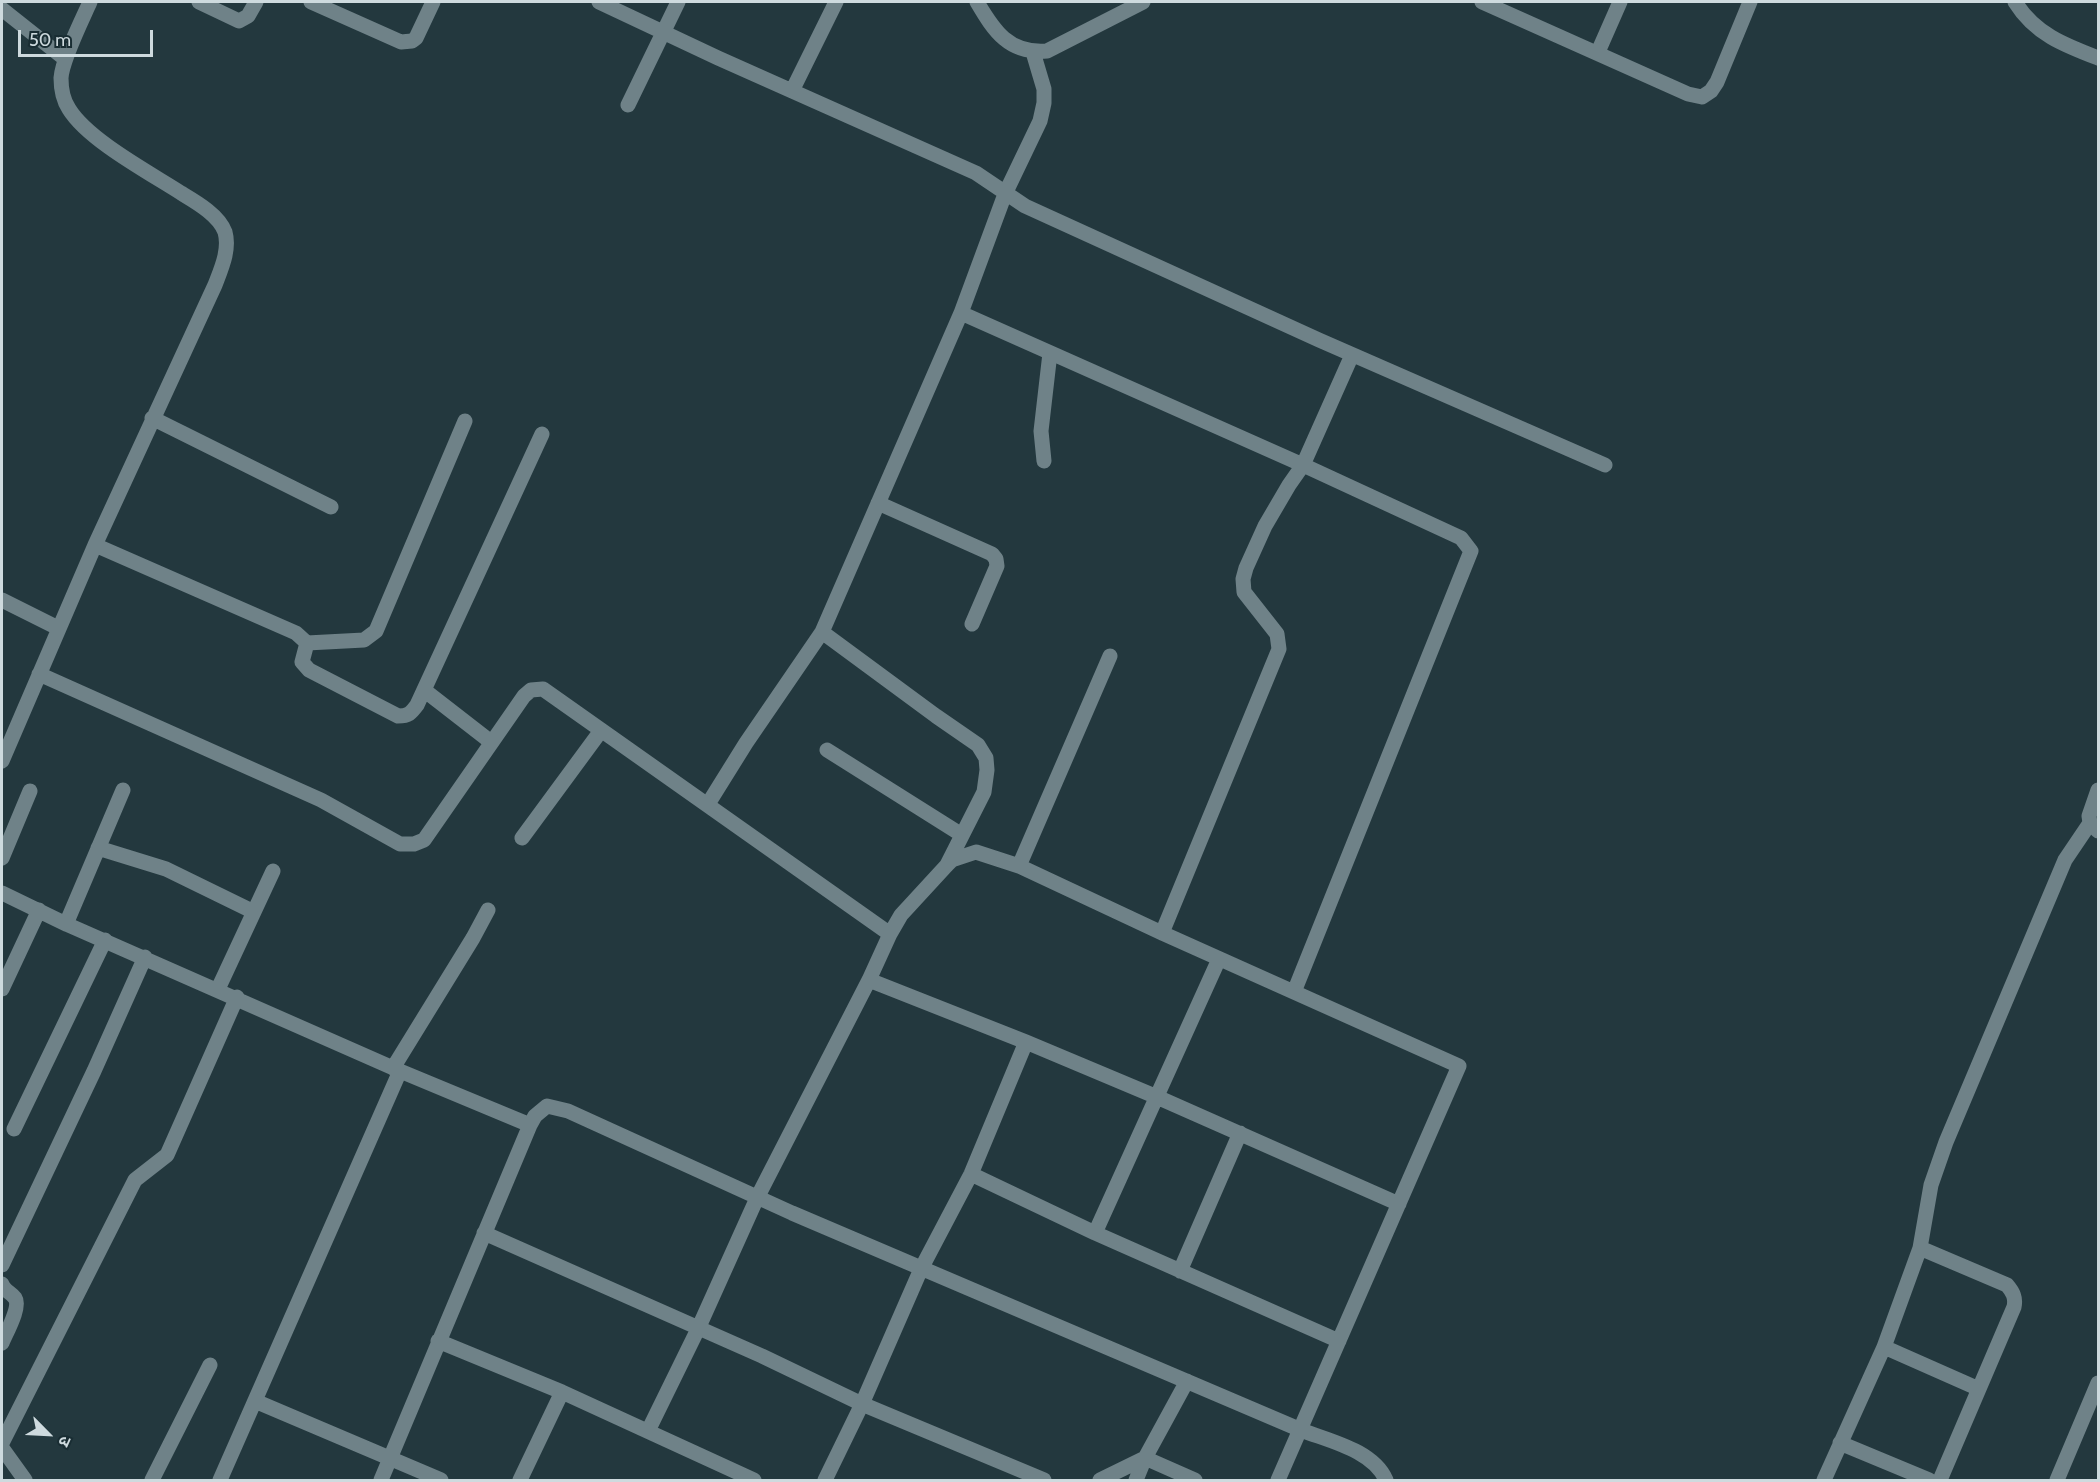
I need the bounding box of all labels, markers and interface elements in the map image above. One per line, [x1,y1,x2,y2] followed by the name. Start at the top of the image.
[21,18,156,56] scale bar
[29,29,71,51] text: 50 m
[18,1404,78,1464] north arrow
[54,1433,75,1450] text: उ

